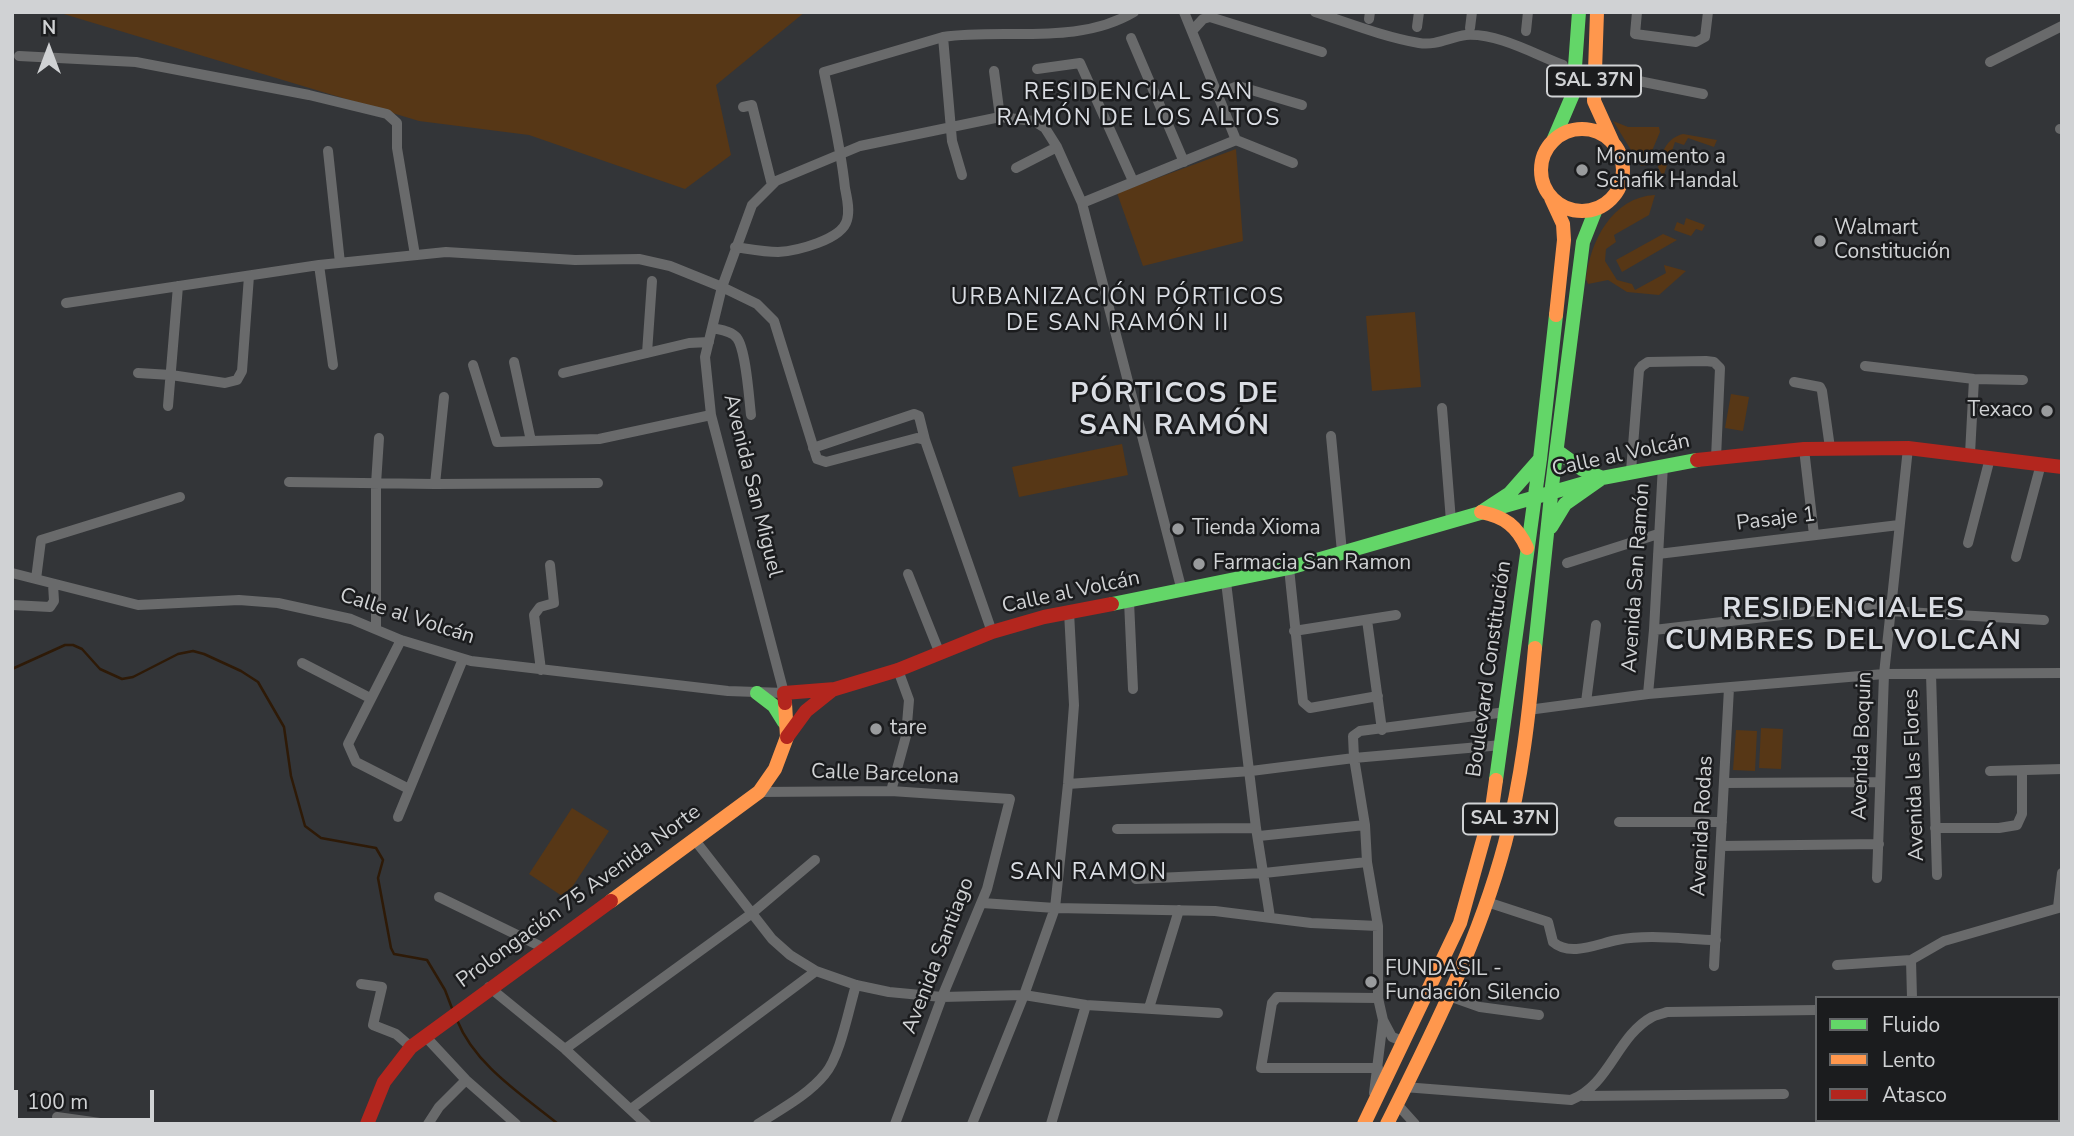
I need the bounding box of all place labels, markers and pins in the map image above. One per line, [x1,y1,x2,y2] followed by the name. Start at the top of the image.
[1596,145,1738,195] place label: Monumento a Schafik Handal
[1574,162,1590,178] marker: Monumento a Schafik Handal
[1834,216,1951,266] place label: Walmart Constitución
[1812,233,1828,249] marker: Walmart Constitución
[1968,398,2033,424] place label: Texaco
[2039,403,2055,419] marker: Texaco
[1192,516,1321,542] place label: Tienda Xioma
[1170,521,1186,537] marker: Tienda Xioma
[1213,551,1411,577] place label: Farmacia San Ramon
[1191,556,1207,572] marker: Farmacia San Ramon
[890,716,927,742] place label: tare
[868,721,884,737] marker: tare
[1385,957,1560,1007] place label: FUNDASIL - Fundación Silencio
[1363,974,1379,990] marker: FUNDASIL - Fundación Silencio

